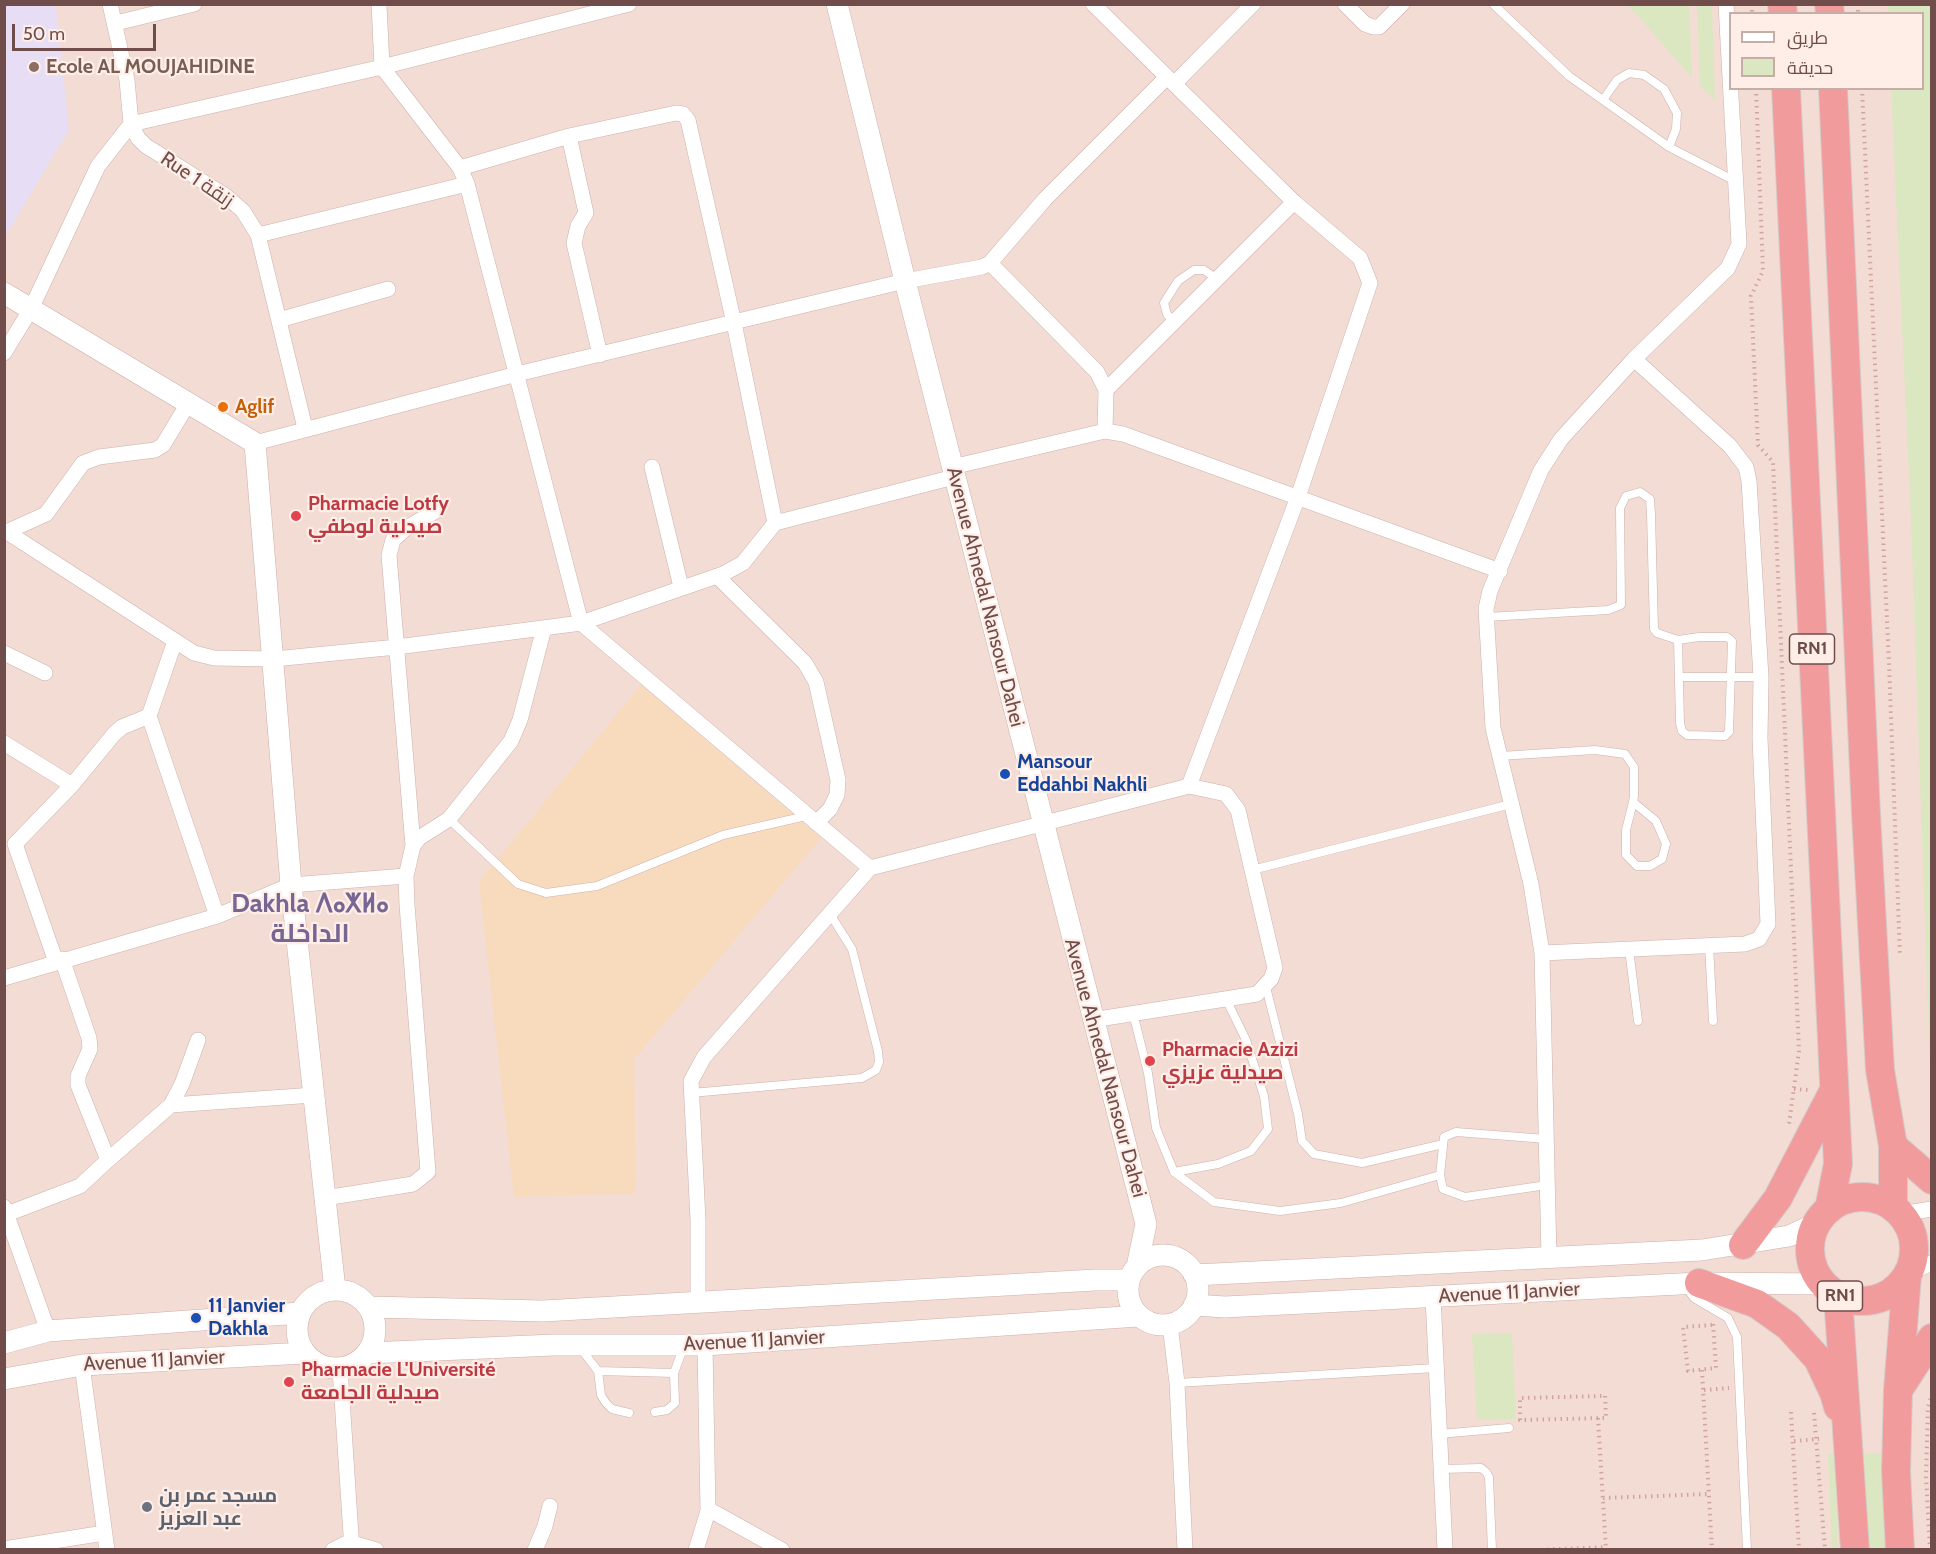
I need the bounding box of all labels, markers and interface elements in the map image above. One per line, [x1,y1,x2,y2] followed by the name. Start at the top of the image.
[15,12,159,50] scale bar
[1729,12,1924,90] legend
[23,23,65,45] text: 50 m
[1787,27,1828,49] text: طريق
[46,55,255,79] place label: Ecole AL MOUJAHIDINE
[1787,57,1833,79] text: حديقة
[27,60,41,74] marker: Ecole AL MOUJAHIDINE
[156,147,238,213] street label: Rue 1 زنقة
[235,395,274,419] place label: Aglif
[216,400,230,414] marker: Aglif
[941,465,1029,729] street label: Avenue Ahnedal Nansour Dahei
[308,492,449,539] place label: Pharmacie Lotfy صيدلية لوطفي
[289,509,303,523] marker: Pharmacie Lotfy صيدلية لوطفي
[1790,634,1834,664] road number: RN1
[1017,750,1147,797] place label: Mansour Eddahbi Nakhli
[998,767,1012,781] marker: Mansour Eddahbi Nakhli
[231,888,389,950] district label: Dakhla ⴷⴰⵅⵍⴰ الداخلة
[1059,936,1151,1200] street label: Avenue Ahnedal Nansour Dahei
[1162,1038,1298,1085] place label: Pharmacie Azizi صيدلية عزيزي
[1143,1054,1157,1068] marker: Pharmacie Azizi صيدلية عزيزي
[1438,1277,1580,1309] street label: Avenue 11 Janvier
[1818,1281,1862,1311] road number: RN1
[208,1294,285,1341] place label: 11 Janvier Dakhla
[189,1311,203,1325] marker: 11 Janvier Dakhla
[683,1325,825,1357] street label: Avenue 11 Janvier
[83,1345,225,1377] street label: Avenue 11 Janvier
[301,1358,495,1405] place label: Pharmacie L'Université صيدلية الجامعة
[282,1375,296,1389] marker: Pharmacie L'Université صيدلية الجامعة
[159,1484,277,1531] place label: مسجد عمر بن عبد العزيز
[140,1500,154,1514] marker: مسجد عمر بن عبد العزيز

